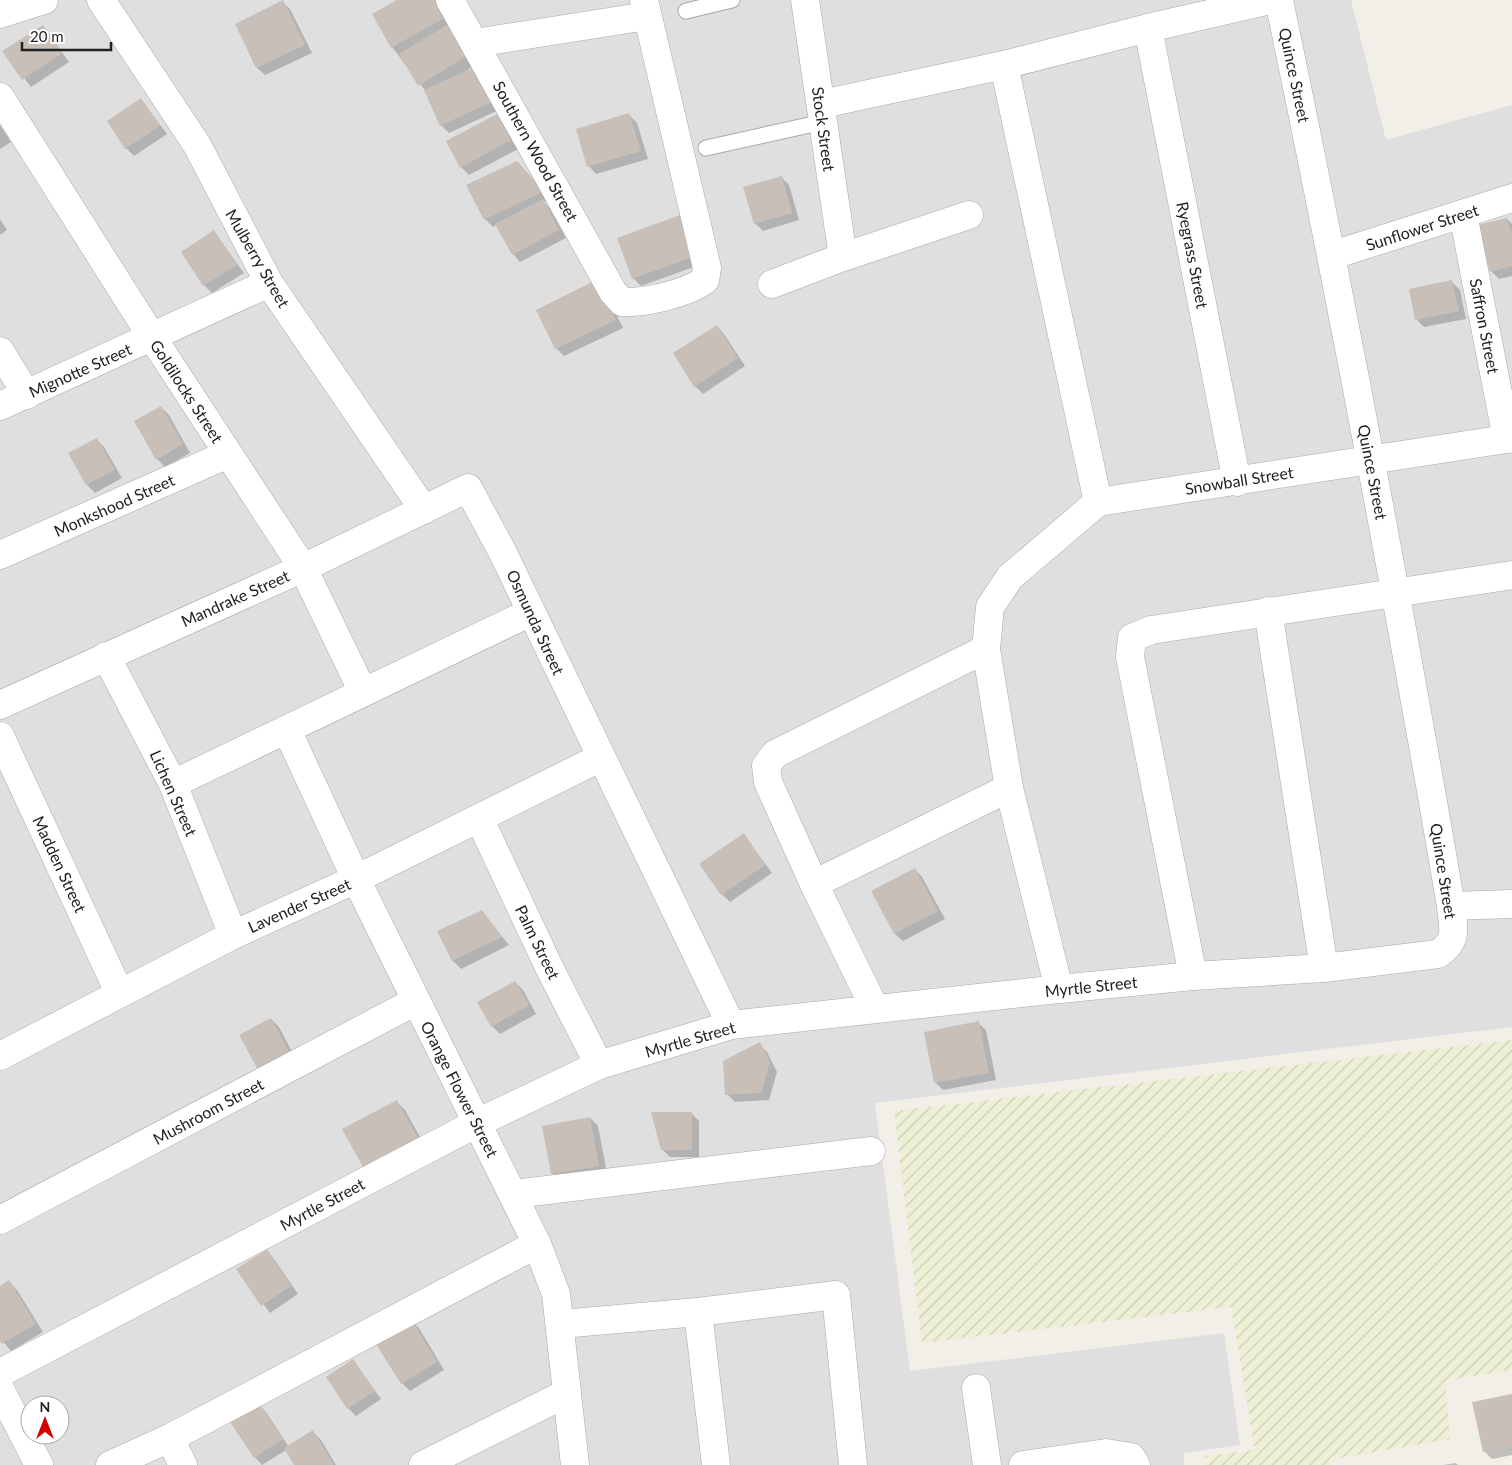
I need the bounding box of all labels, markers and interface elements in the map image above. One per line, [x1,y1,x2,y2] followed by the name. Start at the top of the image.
[22,20,111,52] scale bar
[1276,26,1314,124] street label: Quince Street
[30,27,64,45] text: 20 m
[490,78,583,225] street label: Southern Wood Street
[809,86,839,173] street label: Stock Street
[1173,200,1213,310] street label: Ryegrass Street
[1363,200,1481,254] street label: Sunflower Street
[222,205,294,311] street label: Mulberry Street
[1466,277,1504,376] street label: Saffron Street
[147,336,228,446] street label: Goldilocks Street
[26,339,134,401] street label: Mignotte Street
[1354,423,1392,521] street label: Quince Street
[1183,462,1295,498] street label: Snowball Street
[51,470,177,540] street label: Monkshood Street
[178,566,292,630] street label: Mandrake Street
[503,566,569,678] street label: Osmunda Street
[147,747,202,839] street label: Lichen Street
[29,813,91,915] street label: Madden Street
[1427,822,1461,920] street label: Quince Street
[245,874,354,936] street label: Lavender Street
[512,902,564,983] street label: Palm Street
[1044,972,1138,1000] street label: Myrtle Street
[643,1017,738,1061] street label: Myrtle Street
[417,1018,503,1160] street label: Orange Flower Street
[149,1074,267,1148] street label: Mushroom Street
[277,1174,368,1234] street label: Myrtle Street
[20,1395,70,1445] north arrow
[40,1398,50,1415] text: N

